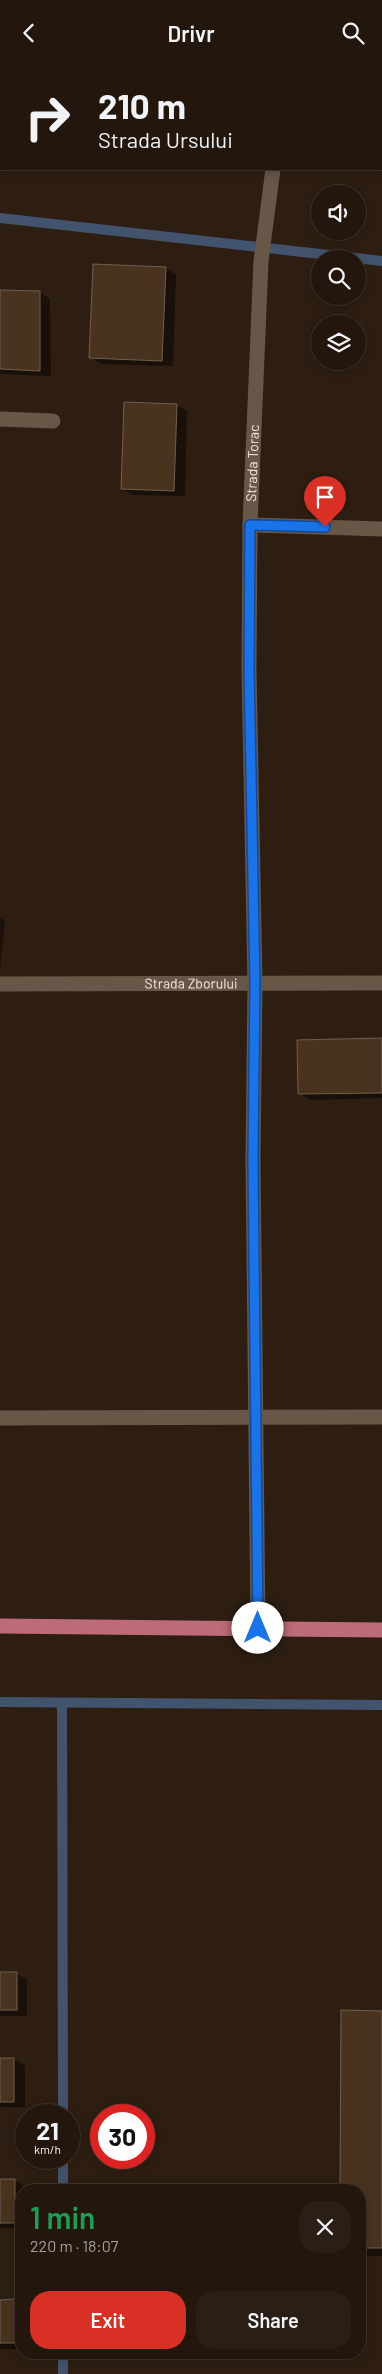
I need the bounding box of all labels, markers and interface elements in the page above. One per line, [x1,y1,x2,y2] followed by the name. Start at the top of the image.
[15,19,43,47] icon: back
[339,19,367,47] icon: search
[168,20,214,46] text: Drivr
[98,84,186,126] text: 210 m
[15,85,80,150] icon: right
[98,126,233,152] text: Strada Ursului
[311,185,366,370] map controls
[311,185,366,240] button: sound
[311,250,366,305] button: search
[311,315,366,370] button: layers
[242,424,262,502] street label: Strada Torac
[304,476,346,527] pin
[311,483,339,511] icon: arrive
[144,974,238,992] street label: Strada Zborului
[231,1601,283,1653] position arrow
[90,2104,155,2169] speed limit sign: 30
[36,2115,59,2145] text: 21
[34,2142,61,2156] text: km/h
[30,2199,95,2235] text: 1 min
[299,2201,351,2253] button: close
[30,2236,118,2255] text: 220 m · 18:07
[30,2291,186,2349] button: Exit
[196,2291,351,2349] button: Share

